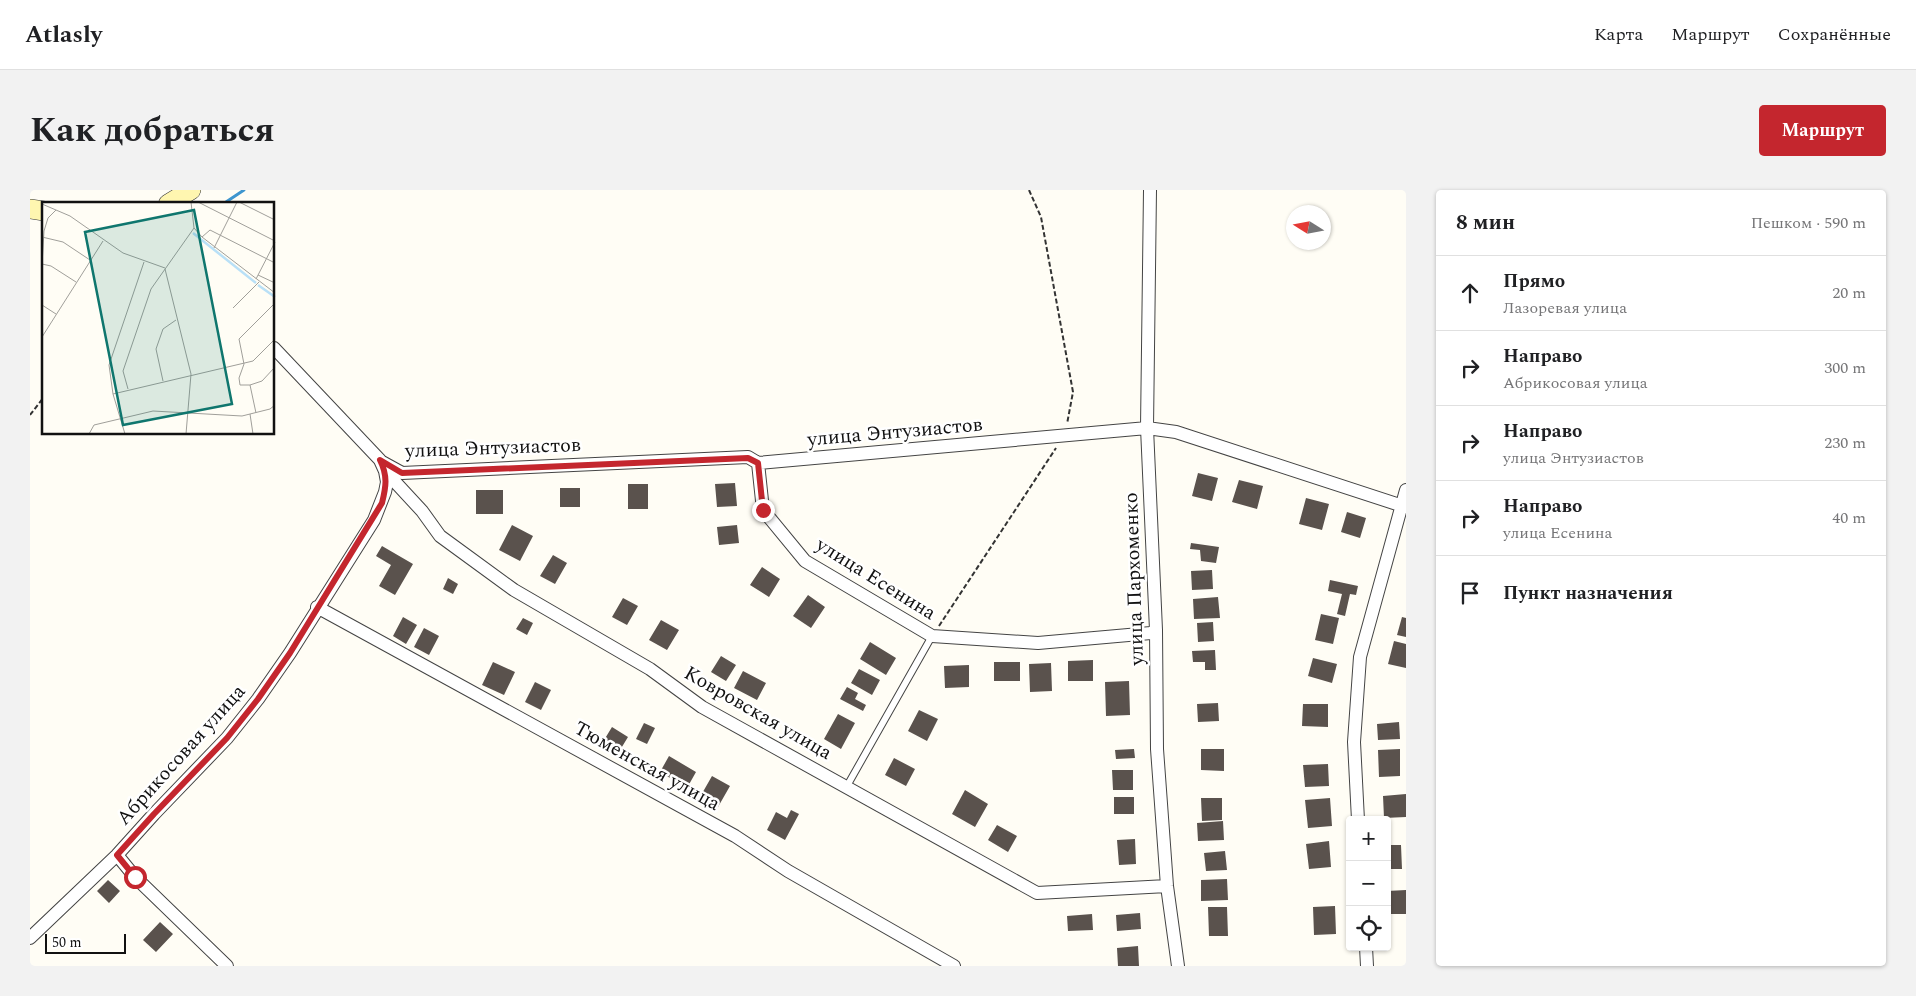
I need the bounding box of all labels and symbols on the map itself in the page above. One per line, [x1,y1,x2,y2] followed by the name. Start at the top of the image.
[42,202,275,435] inset map
[1286,205,1331,250] north arrow
[805,409,984,455] street label: улица Энтузиастов
[404,430,581,466] street label: улица Энтузиастов
[1116,492,1152,667] street label: улица Пархоменко
[752,499,775,522] route end
[809,530,942,628] street label: улица Есенина
[678,658,838,768] street label: Ковровская улица
[109,678,253,832] street label: Абрикосовая улица
[568,713,726,819] street label: Тюменская улица
[124,866,147,889] route start
[45,931,126,954] scale bar

